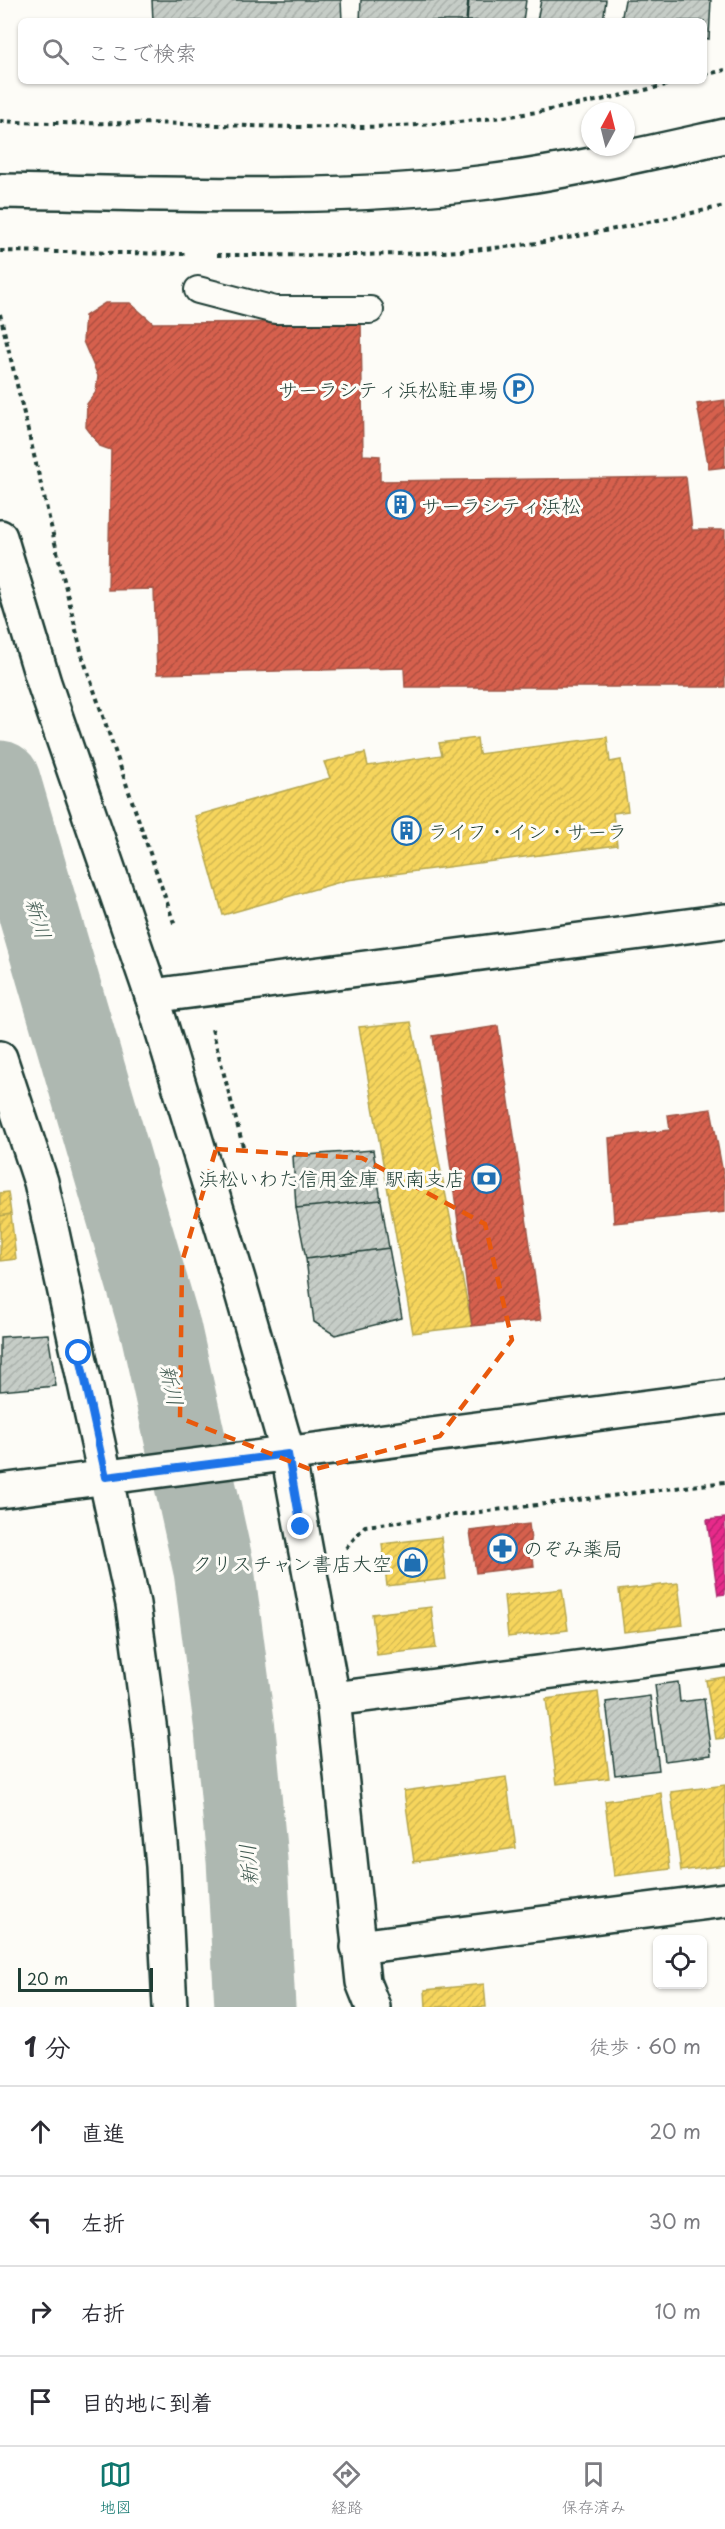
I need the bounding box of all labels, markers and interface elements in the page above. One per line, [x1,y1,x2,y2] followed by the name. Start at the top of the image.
[18,18,707,84] search box
[39,35,72,68] icon: search
[87,35,197,68] text: ここで検索
[581,102,635,156] north arrow
[503,373,535,405] parking icon: サーラシティ浜松駐車場
[278,374,498,404] place label: サーラシティ浜松駐車場
[384,489,416,521] building icon: サーラシティ浜松
[421,490,581,520] place label: サーラシティ浜松
[391,815,423,847] building icon: ライフ・イン・サーラ
[428,816,627,846] place label: ライフ・イン・サーラ
[19,893,61,943] water label: 新川
[470,1162,502,1194] bank icon: 浜松いわた信用金庫 駅南支店
[199,1163,465,1193] place label: 浜松いわた信用金庫 駅南支店
[65,1339,91,1365] route start
[153,1361,193,1409] water label: 新川
[287,1513,313,1539] route end
[486,1532,518,1564] pharmacy icon: のぞみ薬局
[523,1533,623,1563] place label: のぞみ薬局
[397,1547,429,1579] shop icon: クリスチャン書店大空
[192,1548,392,1578] place label: クリスチャン書店大空
[230,1843,264,1887] water label: 新川
[653,1935,707,1989] map controls
[653,1935,707,1989] button: locate
[18,1965,153,1992] scale bar
[27,1966,68,1990] text: 20 m
[24,2027,71,2066] text: 1 分
[590,2031,701,2061] text: 徒歩 · 60 m
[24,2115,57,2148] icon: ahead
[81,2115,125,2148] text: 直進
[649,2116,701,2146] text: 20 m
[24,2205,57,2238] icon: left
[81,2205,125,2238] text: 左折
[648,2206,701,2236] text: 30 m
[24,2295,57,2328] icon: right
[81,2295,125,2328] text: 右折
[654,2296,701,2326] text: 10 m
[24,2385,57,2418] icon: arrive
[81,2385,213,2418] text: 目的地に到着
[99,2458,132,2518] tab: 地図
[330,2458,363,2518] tab: 経路
[562,2458,626,2518] tab: 保存済み

